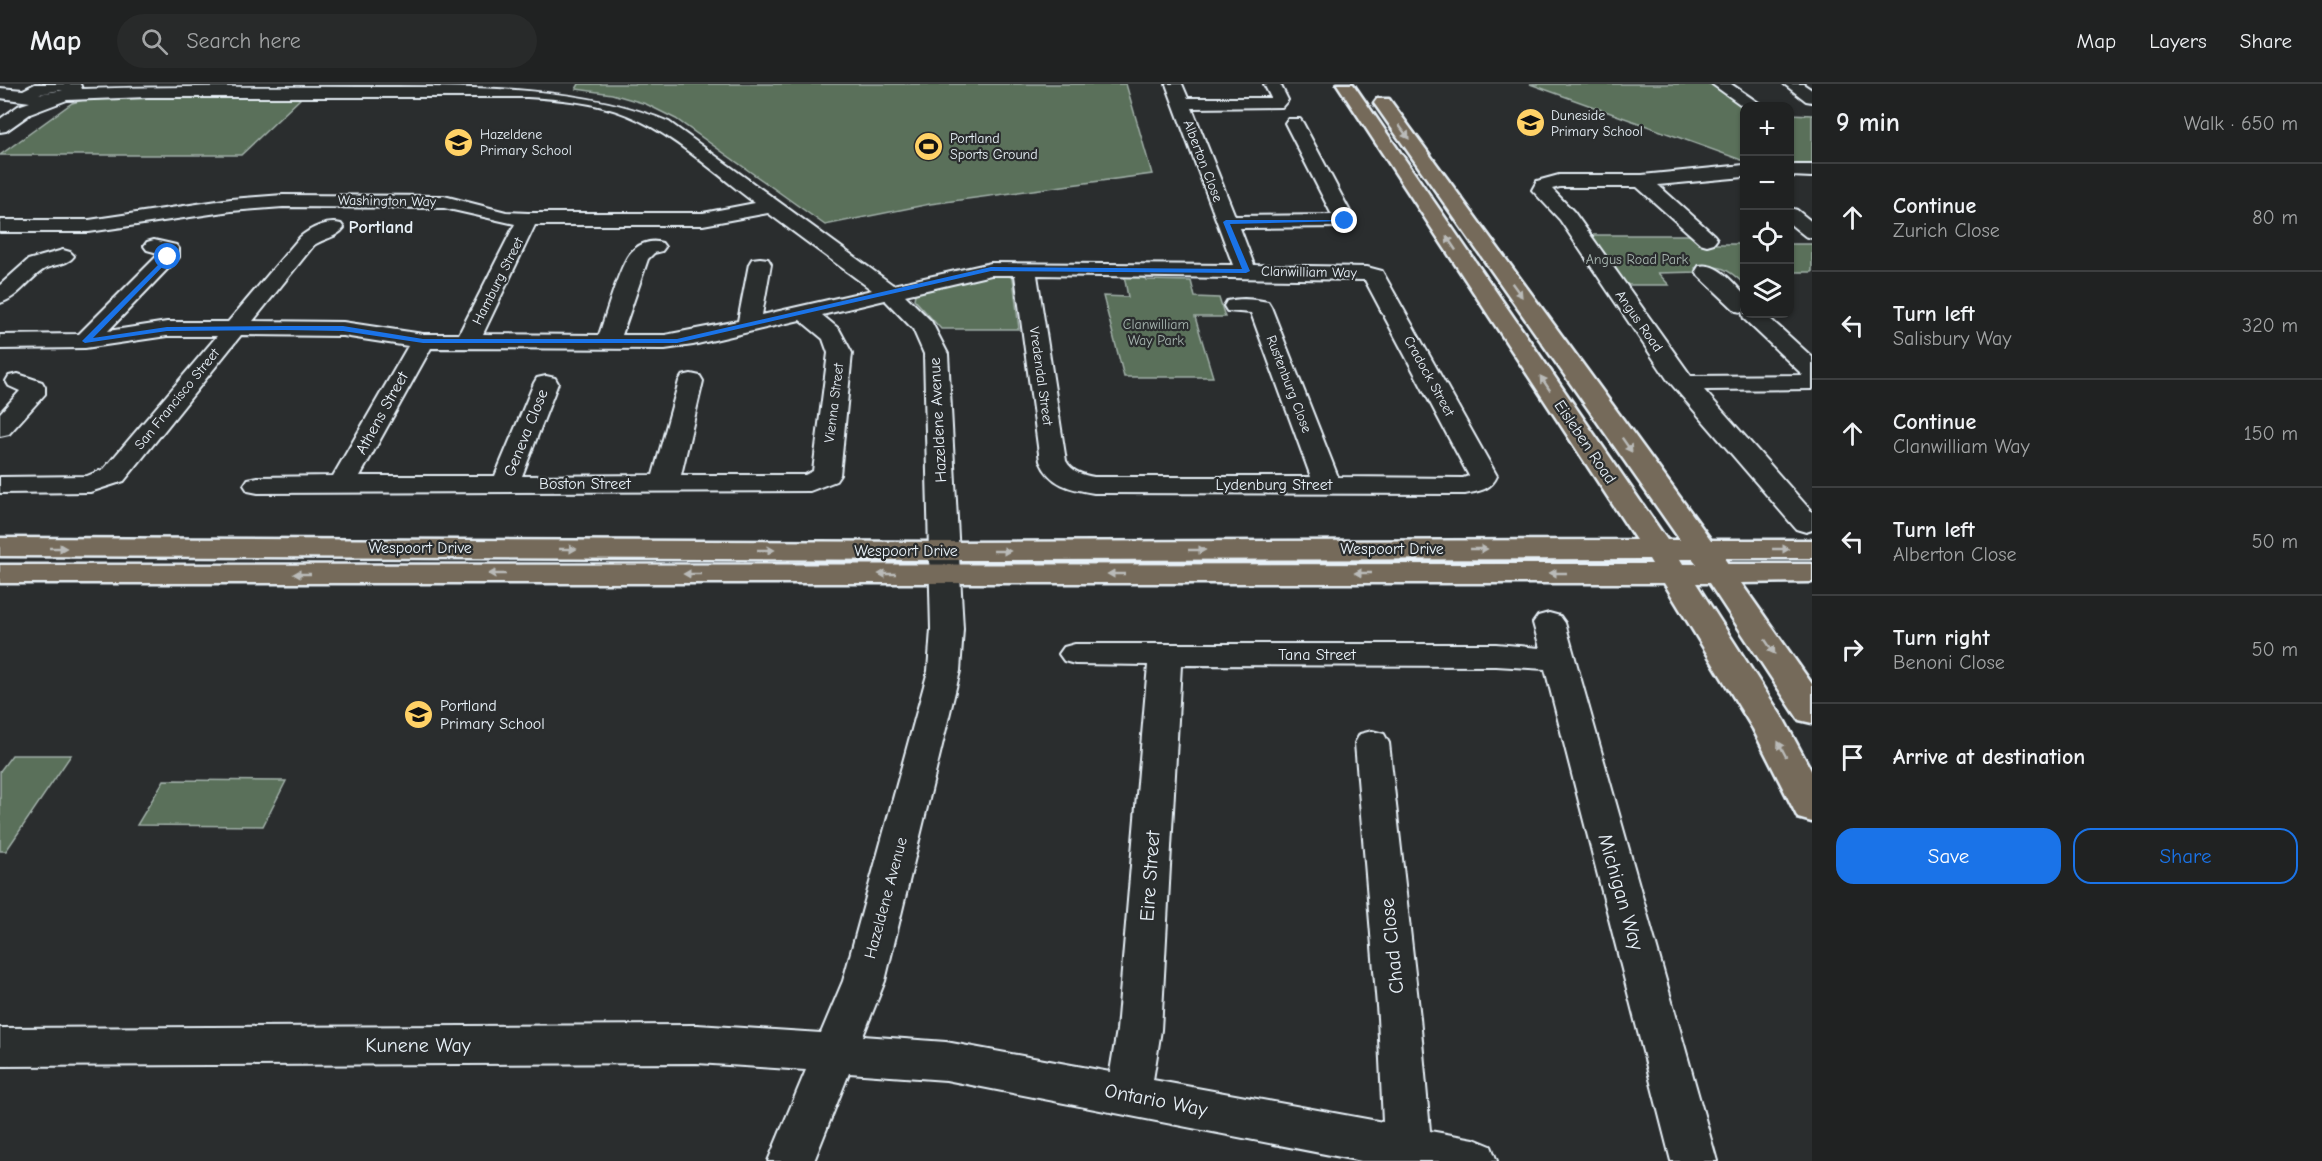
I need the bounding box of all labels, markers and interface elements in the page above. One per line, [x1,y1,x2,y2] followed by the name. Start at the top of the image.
[117,14,537,68] search box
[30,25,81,57] text: Map
[138,25,171,58] icon: search
[186,28,301,54] text: Search here
[2077,29,2116,53] text: Map
[2149,29,2207,53] text: Layers
[2240,29,2292,53] text: Share
[1740,102,1794,318] map controls
[1740,102,1794,156] button: +
[1514,107,1546,139] school or university icon: Duneside Primary School
[1551,107,1643,140] place label: Duneside Primary School
[1836,108,1900,138] text: 9 min
[2184,112,2298,135] text: Walk · 650 m
[1180,118,1226,204] street label: Alberton Close
[1398,123,1410,139] one-way arrow
[443,126,475,158] school or university icon: Hazeldene Primary School
[480,126,572,159] place label: Hazeldene Primary School
[913,130,945,162] sports icon: Portland Sports Ground
[950,130,1038,163] place label: Portland Sports Ground
[1740,156,1794,210] button: −
[338,192,437,210] street label: Washington Way
[1893,193,1976,219] text: Continue
[1836,201,1869,234] icon: ahead
[2252,206,2298,229] text: 80 m
[1331,207,1357,233] route end
[1740,210,1794,264] button: locate
[349,217,413,238] district label: Portland
[1893,219,2000,242] text: Zurich Close
[469,234,528,328] street label: Hamburg Street
[1445,236,1457,252] one-way arrow
[154,243,180,269] route start
[1586,251,1689,268] park label: Angus Road Park
[1261,263,1358,281] street label: Clanwilliam Way
[1740,264,1794,318] button: layers
[1511,282,1523,298] one-way arrow
[1612,287,1666,355] street label: Angus Road
[1893,301,1975,327] text: Turn left
[1836,309,1869,342] icon: left
[2242,314,2298,337] text: 320 m
[1123,316,1189,349] park label: Clanwilliam Way Park
[1026,326,1056,427] street label: Vredendal Street
[1893,327,2011,350] text: Salisbury Way
[1263,333,1315,435] street label: Rustenburg Close
[1400,333,1459,420] street label: Cradock Street
[131,344,224,453] street label: San Francisco Street
[926,357,950,483] street label: Hazeldene Avenue
[821,361,847,444] street label: Vienna Street
[352,368,412,457] street label: Athens Street
[1539,376,1551,392] one-way arrow
[500,387,552,479] street label: Geneva Close
[1550,397,1620,487] street label: Eisleben Road
[1893,409,1976,435] text: Continue
[1836,417,1869,450] icon: ahead
[2244,422,2298,445] text: 150 m
[1893,435,2030,458] text: Clanwilliam Way
[1621,437,1633,453] one-way arrow
[539,475,631,493] street label: Boston Street
[1216,476,1333,494] street label: Lydenburg Street
[1893,517,1975,543] text: Turn left
[1836,525,1869,558] icon: left
[2252,530,2298,553] text: 50 m
[368,539,472,557] street label: Wespoort Drive
[1340,540,1444,558] street label: Wespoort Drive
[854,542,958,560] street label: Wespoort Drive
[49,543,68,552] one-way arrow
[1893,543,2017,566] text: Alberton Close
[559,544,578,553] one-way arrow
[1469,544,1488,554] one-way arrow
[1771,544,1790,554] one-way arrow
[757,545,776,555] one-way arrow
[1187,545,1206,555] one-way arrow
[992,546,1011,556] one-way arrow
[1353,568,1372,578] one-way arrow
[1548,568,1567,578] one-way arrow
[292,569,311,579] one-way arrow
[487,569,506,579] one-way arrow
[682,569,701,579] one-way arrow
[877,569,896,579] one-way arrow
[1107,569,1126,579] one-way arrow
[1893,625,1990,651] text: Turn right
[1836,633,1869,666] icon: right
[2252,638,2298,661] text: 50 m
[1764,639,1775,655] one-way arrow
[1278,646,1356,664] street label: Tana Street
[1893,651,2005,674] text: Benoni Close
[440,697,545,733] place label: Portland Primary School
[403,699,435,731] school or university icon: Portland Primary School
[1777,741,1787,758] one-way arrow
[1836,741,1869,774] icon: arrive
[1893,744,2085,770] text: Arrive at destination
[1836,828,2061,884] button: Save
[2073,828,2298,884] button: Share
[1135,829,1165,922] street label: Eire Street
[1593,831,1649,953] street label: Michigan Way
[861,835,911,961] street label: Hazeldene Avenue
[1376,897,1408,995] street label: Chad Close
[365,1034,471,1057] street label: Kunene Way
[1103,1079,1209,1121] street label: Ontario Way

